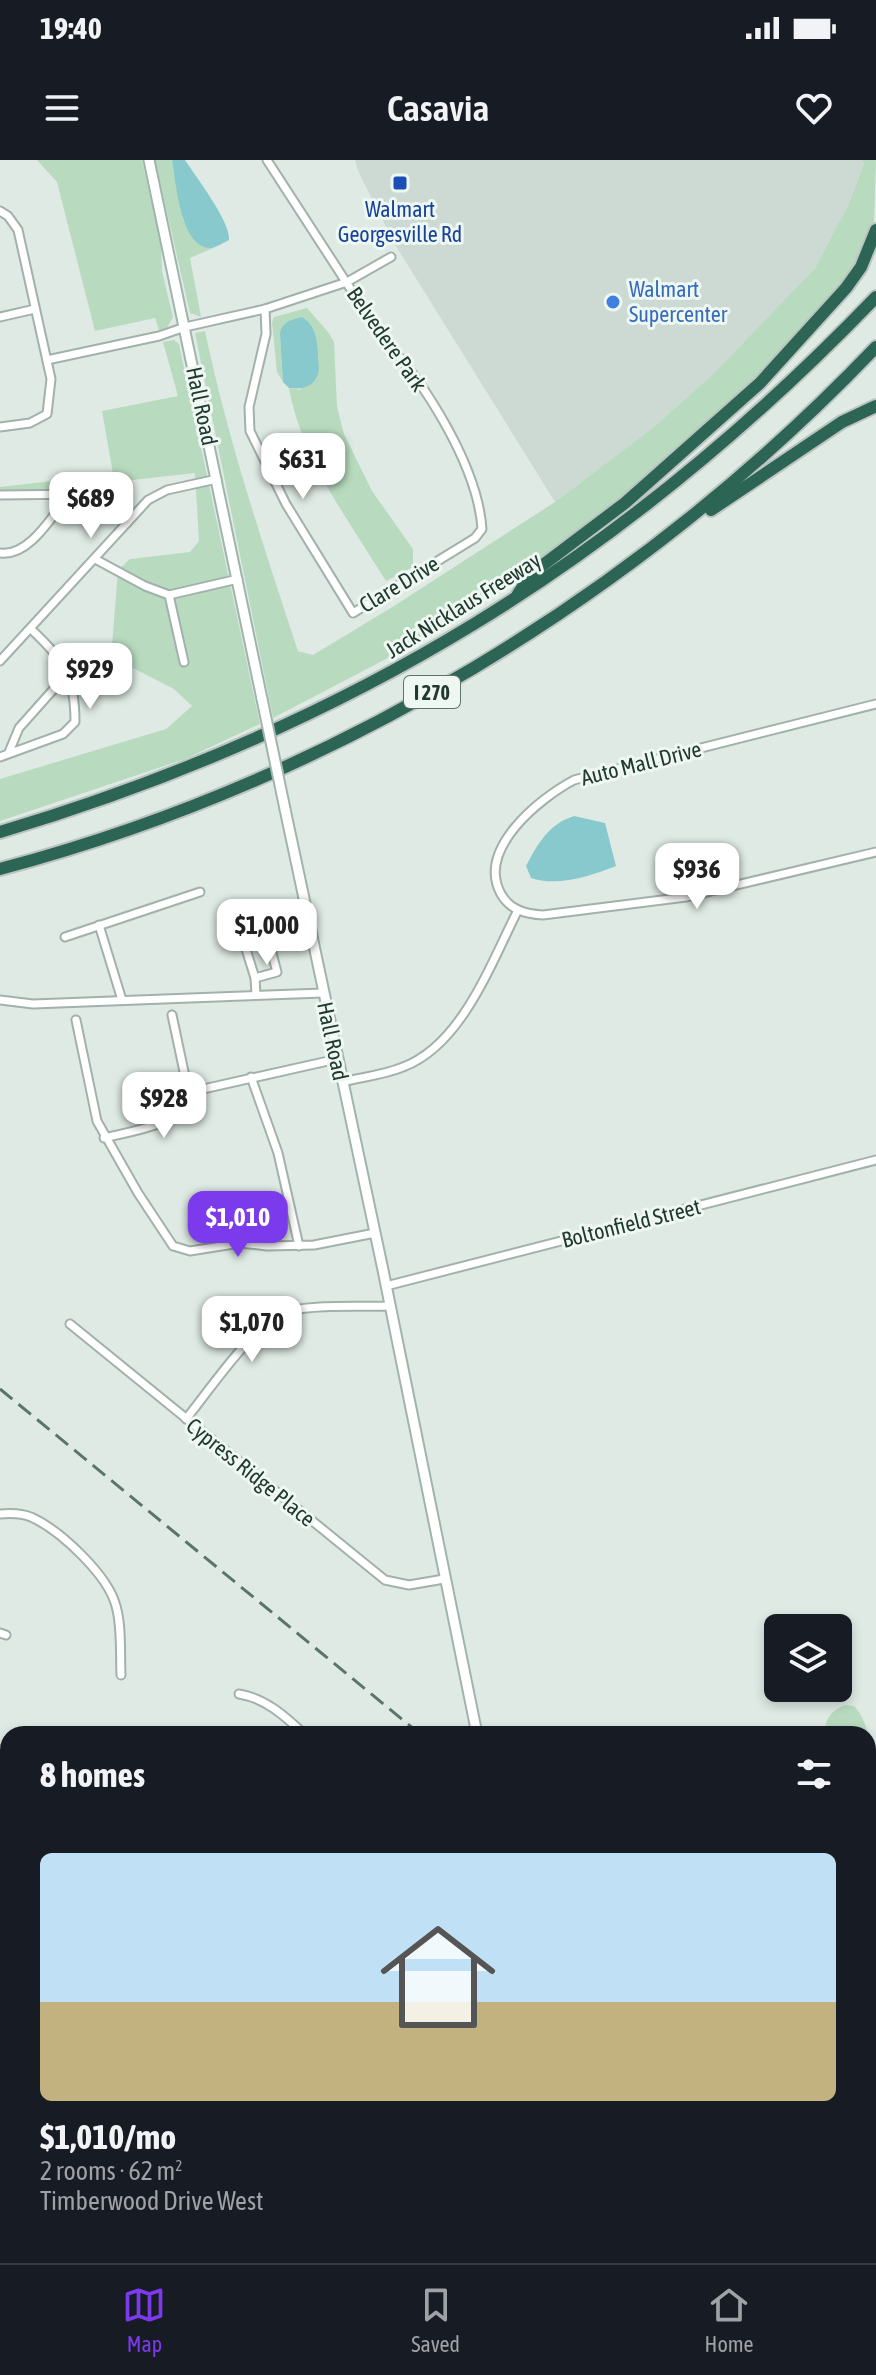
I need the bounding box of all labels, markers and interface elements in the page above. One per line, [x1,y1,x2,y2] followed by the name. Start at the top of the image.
[40,11,102,45] text: 19:40
[40,86,84,130] icon: menu
[792,86,836,130] icon: heart
[387,87,489,129] text: Casavia
[391,174,409,192] marker: Walmart Georgesville Rd
[338,196,462,247] place label: Walmart Georgesville Rd
[629,276,728,327] place label: Walmart Supercenter
[342,282,433,396] street label: Belvedere Park
[604,293,622,311] marker: Walmart Supercenter
[181,364,223,448] street label: Hall Road
[256,433,350,501] pin: $631
[279,444,327,474] text: $631
[44,472,138,540] pin: $689
[67,483,115,513] text: $689
[381,547,545,663] street label: Jack Nicklaus Freeway
[355,550,443,618] street label: Clare Drive
[43,643,137,711] pin: $929
[66,654,114,684] text: $929
[404,676,460,708] road number: I 270
[578,735,704,791] street label: Auto Mall Drive
[650,843,744,911] pin: $936
[673,854,721,884] text: $936
[202,899,332,967] pin: $1,000
[235,910,299,940] text: $1,000
[312,999,354,1083] street label: Hall Road
[117,1072,211,1140] pin: $928
[140,1083,188,1113] text: $928
[173,1191,303,1259] pin: $1,010
[559,1193,703,1253] street label: Boltonfield Street
[206,1202,270,1232] text: $1,010
[187,1296,317,1364] pin: $1,070
[220,1307,284,1337] text: $1,070
[181,1412,321,1532] street label: Cypress Ridge Place
[764,1614,852,1702] map controls
[764,1614,852,1702] button: layers
[792,1752,836,1796] icon: filters
[40,1755,145,1794] text: 8 homes
[366,1905,510,2049] icon: home
[40,2117,176,2156] text: $1,010/mo
[40,2156,182,2186] text: 2 rooms · 62 m²
[40,2186,264,2216] text: Timberwood Drive West
[122,2283,166,2357] tab: Map
[411,2283,460,2357] tab: Saved
[705,2283,754,2357] tab: Home

